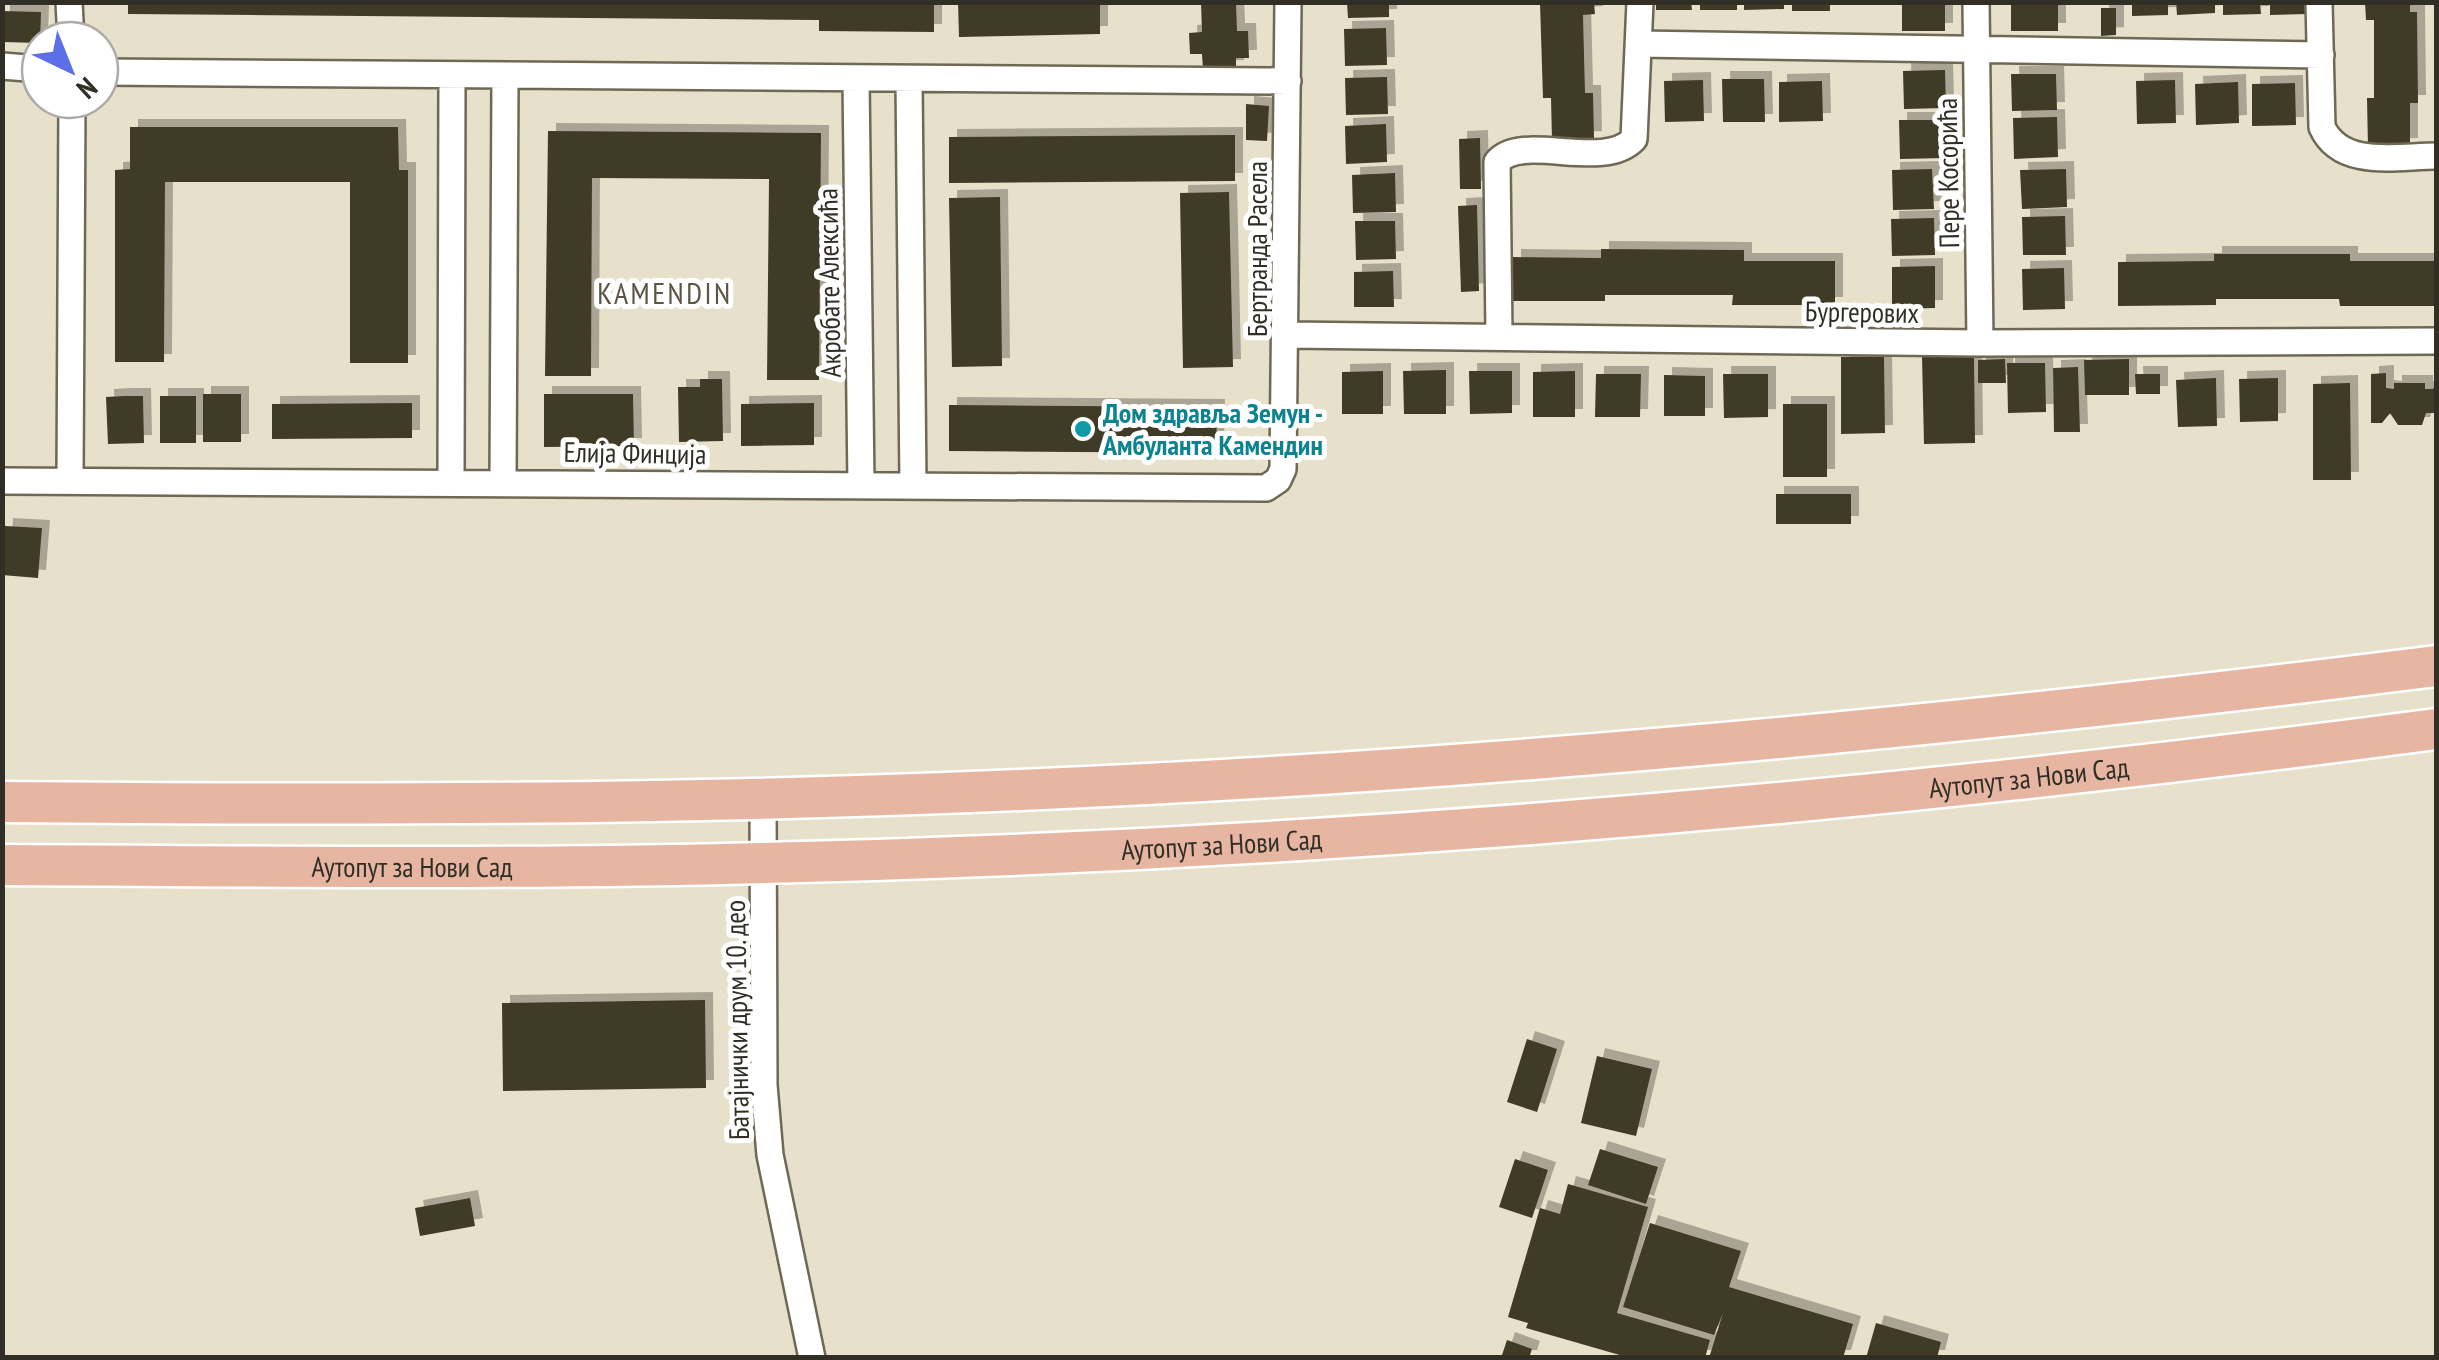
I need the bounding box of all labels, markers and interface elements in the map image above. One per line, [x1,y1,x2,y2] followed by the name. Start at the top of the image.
[20,20,120,120] north arrow
[69,70,106,107] text: N
[1928,98,1967,248] street label: Пере Косорића
[1238,161,1275,337] street label: Бертранда Расела
[808,188,849,378] street label: Акробате Алексића
[597,273,733,312] district label: KAMENDIN
[1805,292,1919,331] street label: Бургерових
[1102,394,1323,463] place label: Дом здравља Земун - Амбуланта Камендин
[1072,418,1094,440] marker: Дом здравља Земун - Амбуланта Камендин
[563,433,707,472] street label: Елија Финција
[1927,748,2131,806] street label: Аутопут за Нови Сад
[1120,820,1323,868] street label: Аутопут за Нови Сад
[312,848,512,885] street label: Аутопут за Нови Сад
[716,900,757,1140] street label: Батајнички друм 10. део

